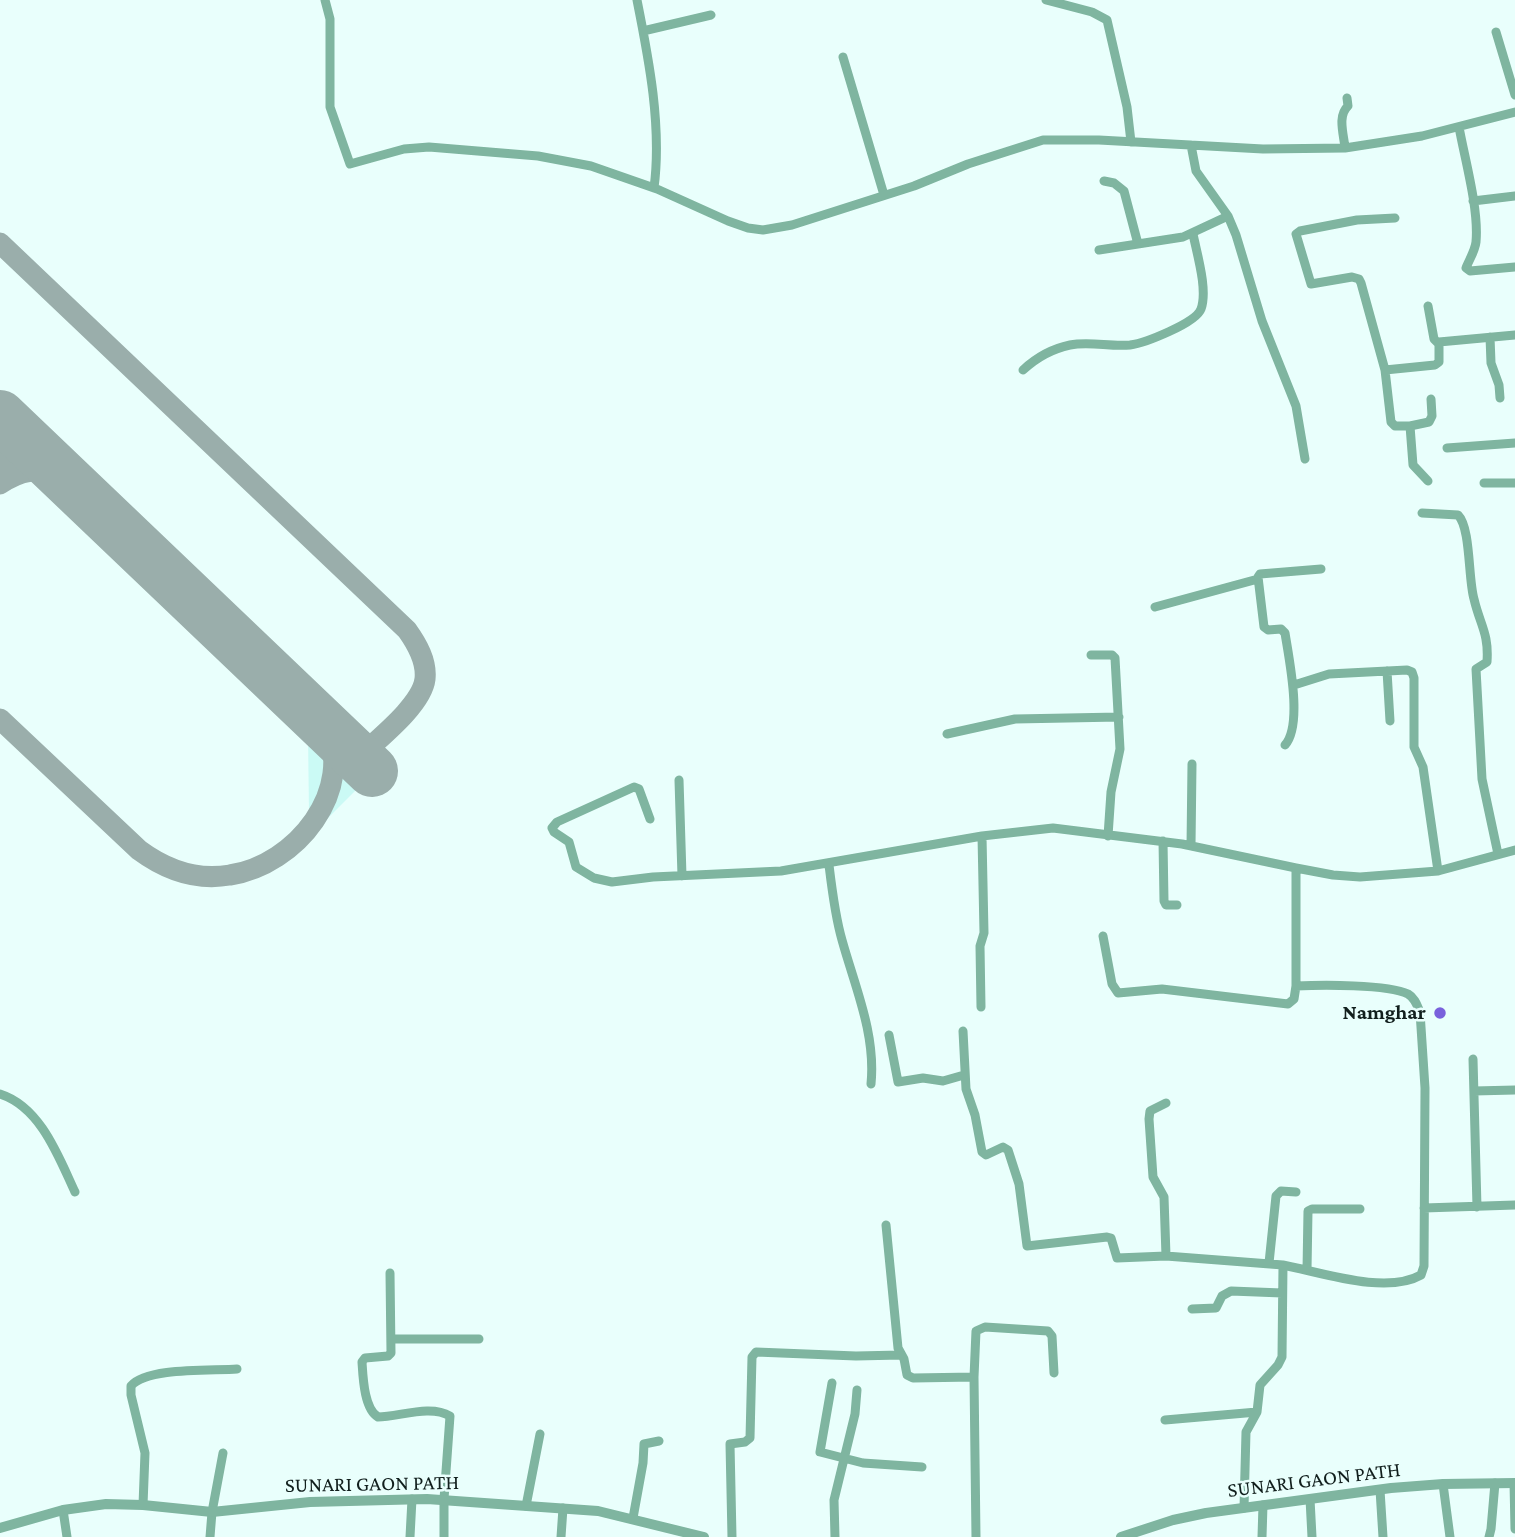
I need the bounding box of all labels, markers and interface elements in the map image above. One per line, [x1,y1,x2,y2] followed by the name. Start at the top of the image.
[1343,1000,1426,1026] place label: Namghar
[1432,1005,1448,1021] marker: Namghar
[1226,1457,1402,1503] street label: SUNARI GAON PATH
[285,1470,459,1498] street label: SUNARI GAON PATH

